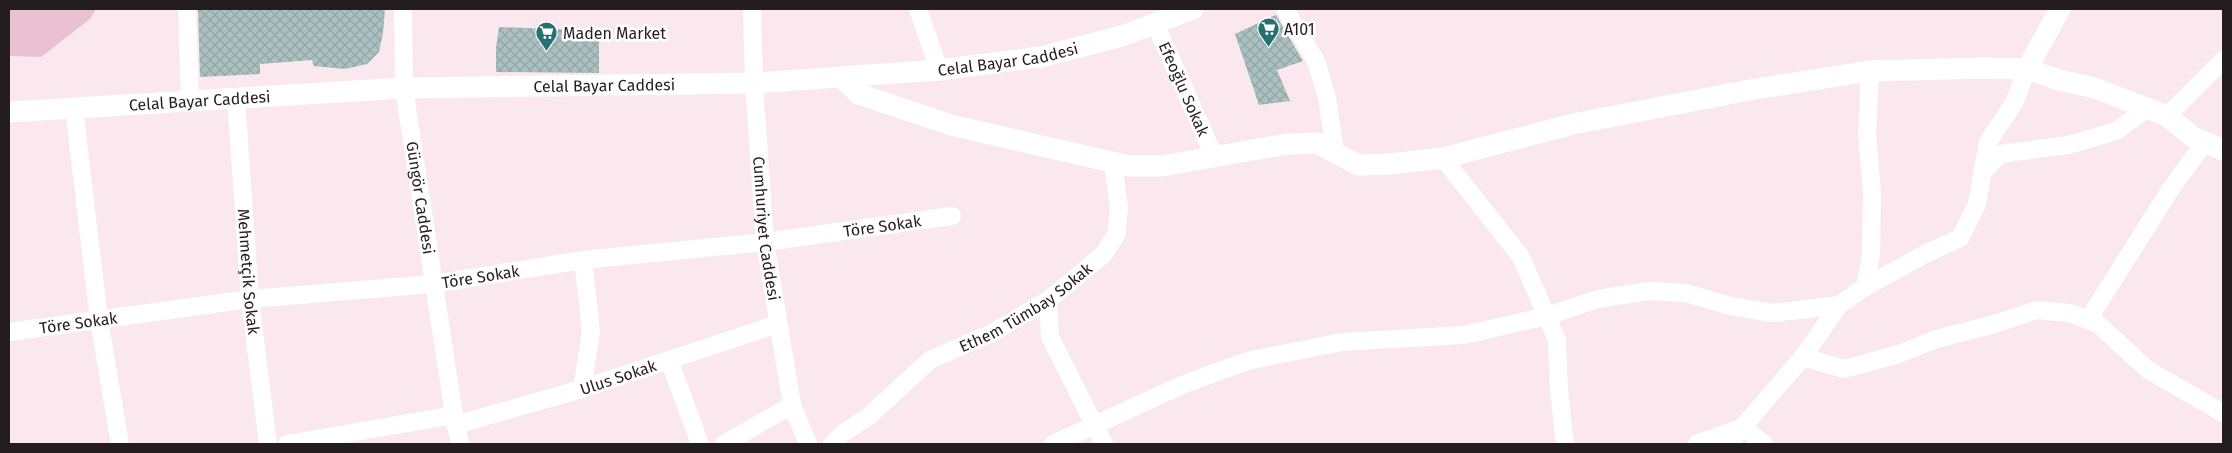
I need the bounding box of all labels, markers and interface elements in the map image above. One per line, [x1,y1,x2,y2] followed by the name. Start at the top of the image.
[1256,17,1280,48] supermarket icon: A101
[1284,20,1315,39] place label: A101
[535,21,559,52] supermarket icon: Maden Market
[563,24,666,43] place label: Maden Market
[937,38,1080,80] street label: Celal Bayar Caddesi
[1155,39,1214,140] street label: Efeoğlu Sokak
[533,75,675,96] street label: Celal Bayar Caddesi
[128,87,271,114] street label: Celal Bayar Caddesi
[403,140,439,256] street label: Güngör Caddesi
[750,156,784,302] street label: Cumhuriyet Caddesi
[234,208,264,336] street label: Mehmetçik Sokak
[842,211,923,241] street label: Töre Sokak
[956,258,1096,356] street label: Ethem Tümbay Sokak
[440,261,522,292] street label: Töre Sokak
[38,308,119,337] street label: Töre Sokak
[577,355,659,399] street label: Ulus Sokak

